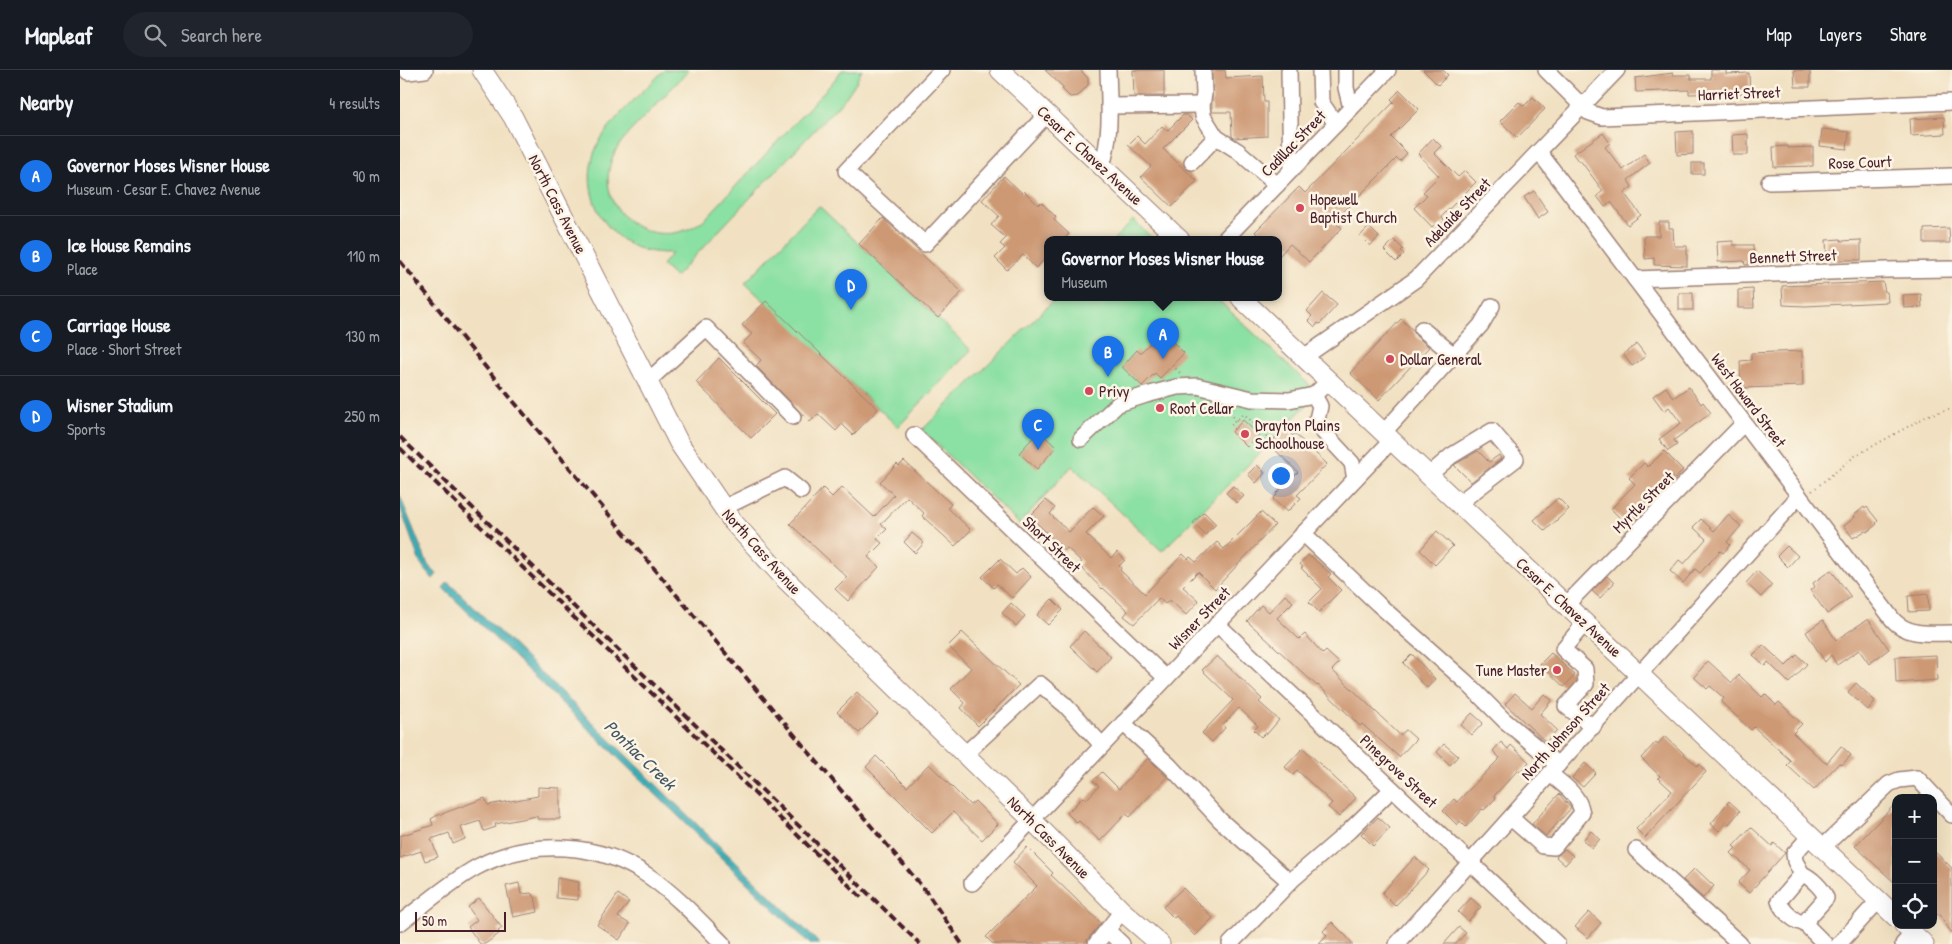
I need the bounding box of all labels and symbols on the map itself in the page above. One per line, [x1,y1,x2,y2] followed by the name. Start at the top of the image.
[1697,81,1781,105] street label: Harriet Street
[1032,100,1148,210] street label: Cesar E. Chavez Avenue
[1256,104,1331,181] street label: Cadillac Street
[1828,150,1892,174] street label: Rose Court
[524,151,593,258] street label: North Cass Avenue
[1418,172,1496,251] street label: Adelaide Street
[1310,188,1397,228] place label: Hopewell Baptist Church
[1294,202,1306,214] marker: Hopewell Baptist Church
[1749,243,1837,269] street label: Bennett Street
[835,269,867,310] pin: D
[1147,318,1179,359] pin: A
[1092,336,1124,377] pin: B
[1400,348,1482,370] place label: Dollar General
[1706,348,1792,452] street label: West Howard Street
[1384,353,1396,365] marker: Dollar General
[1099,380,1130,402] place label: Privy
[1083,385,1095,397] marker: Privy
[1170,397,1234,419] place label: Root Cellar
[1154,402,1166,414] marker: Root Cellar
[1022,409,1054,450] pin: C
[1255,414,1340,454] place label: Drayton Plains Schoolhouse
[1239,428,1251,440] marker: Drayton Plains Schoolhouse
[1268,463,1294,489] your location
[1607,466,1679,538] street label: Myrtle Street
[717,503,807,599] street label: North Cass Avenue
[1018,511,1086,578] street label: Short Street
[1511,552,1627,662] street label: Cesar E. Chavez Avenue
[1163,581,1235,655] street label: Wisner Street
[1476,659,1547,681] place label: Tune Master
[1551,664,1563,676] marker: Tune Master
[1515,677,1615,784] street label: North Johnson Street
[599,714,683,796] water label: Pontiac Creek
[1356,729,1443,813] street label: Pinegrove Street
[1003,791,1096,884] street label: North Cass Avenue
[415,909,506,932] scale bar

